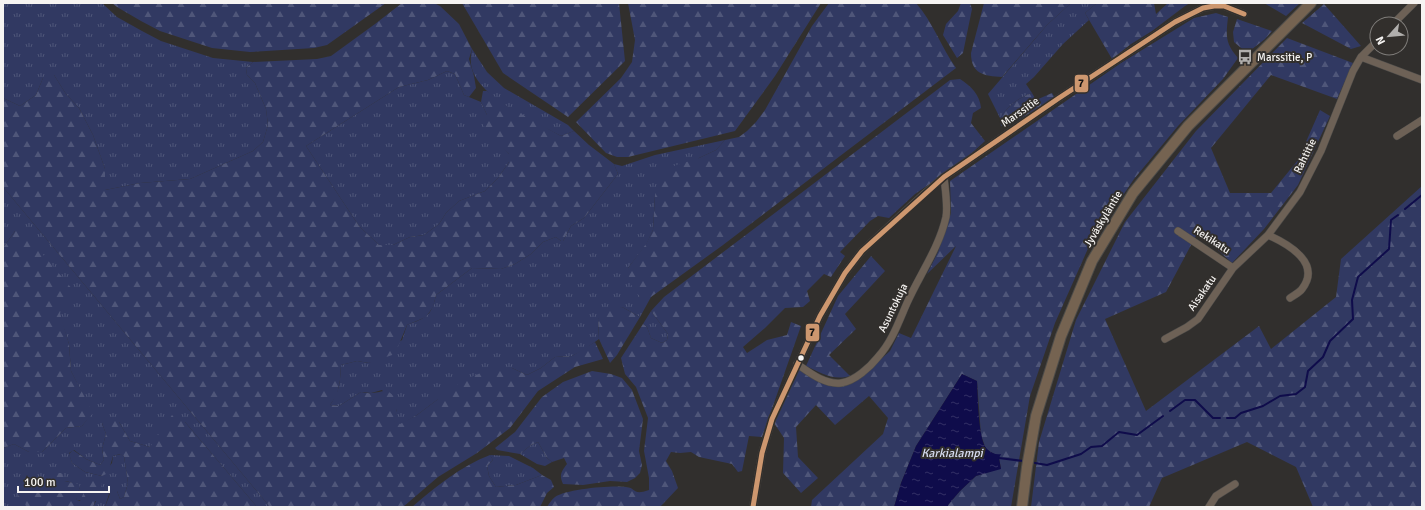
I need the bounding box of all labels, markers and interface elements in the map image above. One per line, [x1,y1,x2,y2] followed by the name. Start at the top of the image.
[1369,16,1409,56] north arrow
[1373,34,1388,47] text: N
[1236,48,1254,66] bus stop icon: Marssitie, P
[1257,51,1312,64] place label: Marssitie, P
[1074,74,1089,93] line badge: 7
[1078,77,1084,90] text: 7
[998,94,1042,130] street label: Marssitie
[1291,136,1319,176] street label: Rahtitie
[1081,188,1125,250] street label: Jyväskyläntie
[1191,223,1233,257] street label: Rekikatu
[1185,272,1219,314] street label: Aisakatu
[876,281,911,335] street label: Asuntokuja
[805,323,820,342] line badge: 7
[809,326,815,339] text: 7
[796,353,806,363] unlabelled marker
[921,446,985,461] water label: Karkialampi
[18,468,109,494] scale bar
[24,475,56,490] text: 100 m

